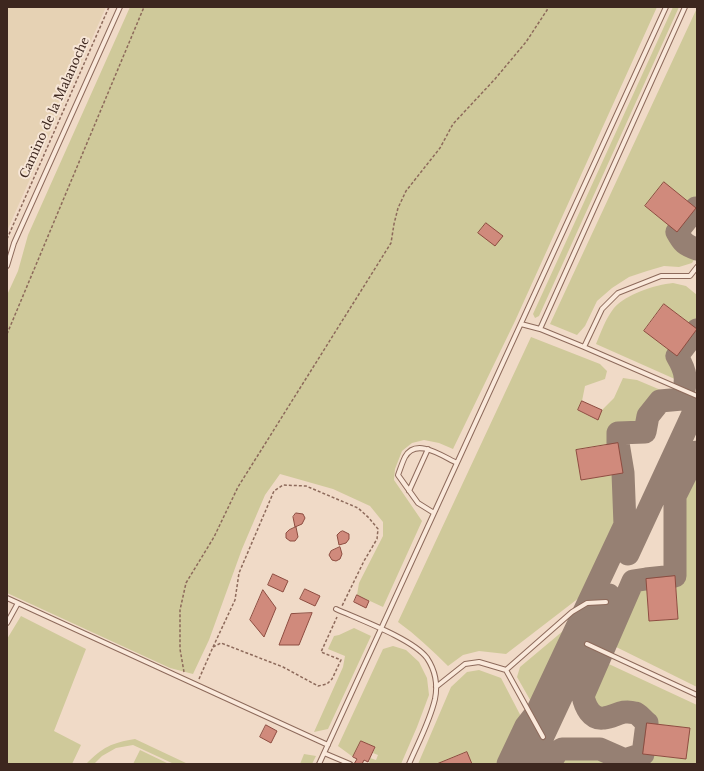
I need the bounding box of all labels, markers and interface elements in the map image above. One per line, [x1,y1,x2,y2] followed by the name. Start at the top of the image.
[17,35,93,181] street label: Camino de la Malanoche

